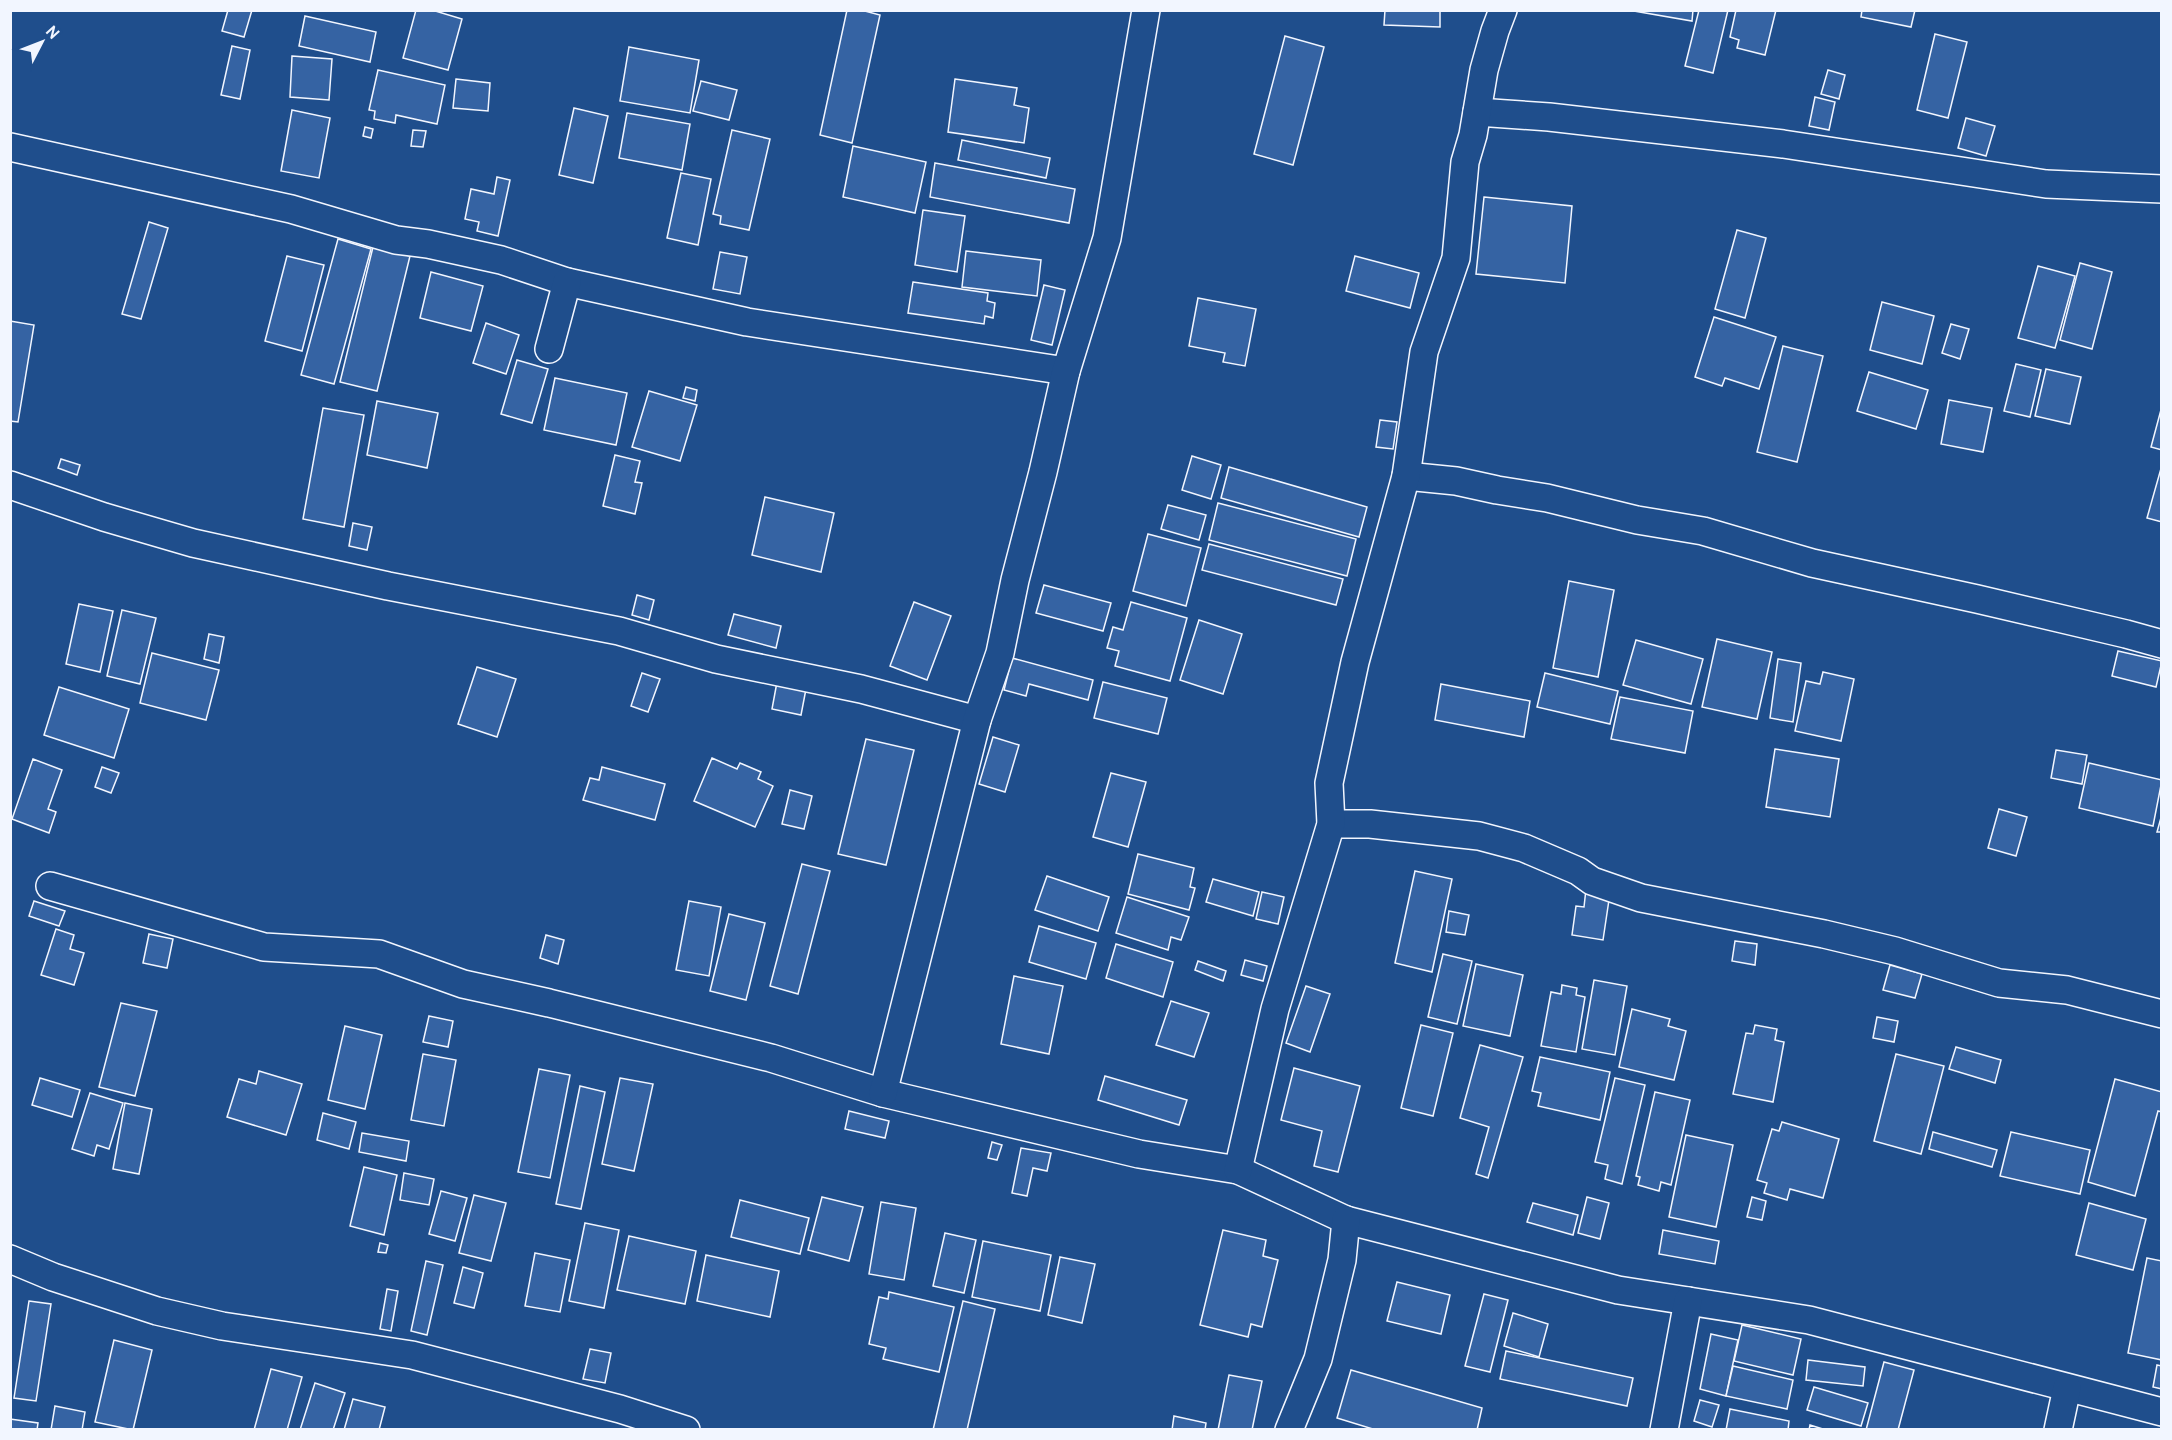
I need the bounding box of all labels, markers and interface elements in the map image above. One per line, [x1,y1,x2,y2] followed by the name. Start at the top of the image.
[12,12,72,72] north arrow
[40,22,63,44] text: N

